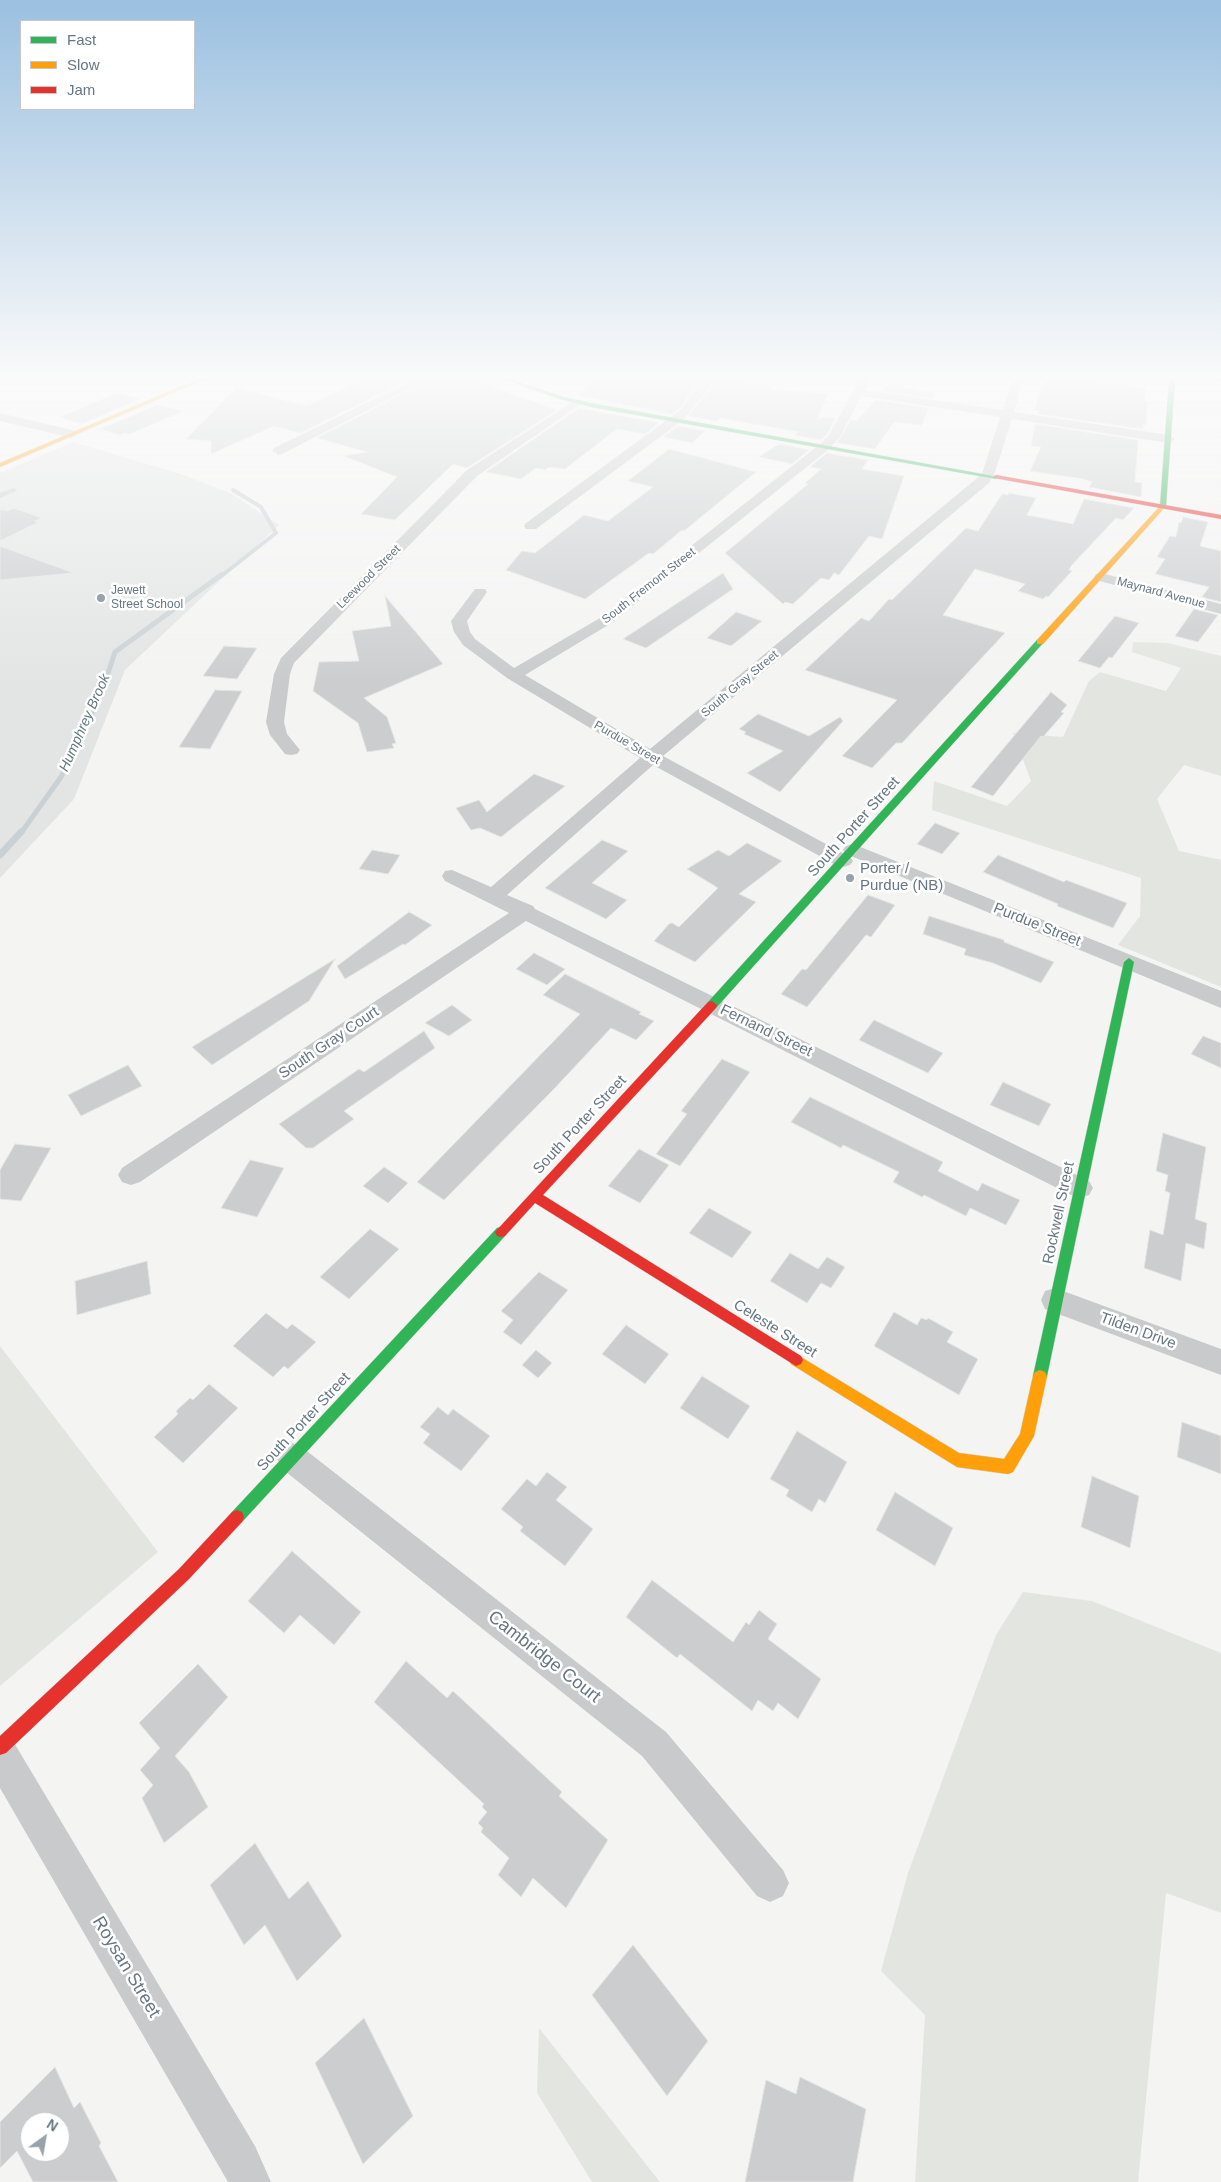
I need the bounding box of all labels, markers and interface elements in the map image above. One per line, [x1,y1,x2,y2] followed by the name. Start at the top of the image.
[20,20,195,110] legend
[67,31,96,48] text: Fast
[67,56,100,73] text: Slow
[67,81,95,98] text: Jam
[334,542,404,612] street label: Leewood Street
[599,545,699,627] street label: South Fremont Street
[1115,574,1207,612] street label: Maynard Avenue
[111,584,183,612] place label: Jewett Street School
[95,592,107,604] marker: Jewett Street School
[699,648,781,720] street label: South Gray Street
[56,672,114,774] water label: Humphrey Brook
[591,718,663,768] street label: Purdue Street
[804,773,904,881] street label: South Porter Street
[860,860,943,895] place label: Porter / Purdue (NB)
[844,872,856,884] marker: Porter / Purdue (NB)
[991,899,1083,951] street label: Purdue Street
[717,1001,815,1061] street label: Fernand Street
[276,1003,382,1083] street label: South Gray Court
[530,1072,630,1178] street label: South Porter Street
[1039,1160,1079,1266] street label: Rockwell Street
[730,1296,820,1362] street label: Celeste Street
[1098,1309,1178,1353] street label: Tilden Drive
[254,1369,354,1475] street label: South Porter Street
[483,1606,605,1708] street label: Cambridge Court
[87,1913,165,2021] street label: Roysan Street
[20,2112,70,2162] north arrow
[44,2116,61,2135] text: N

